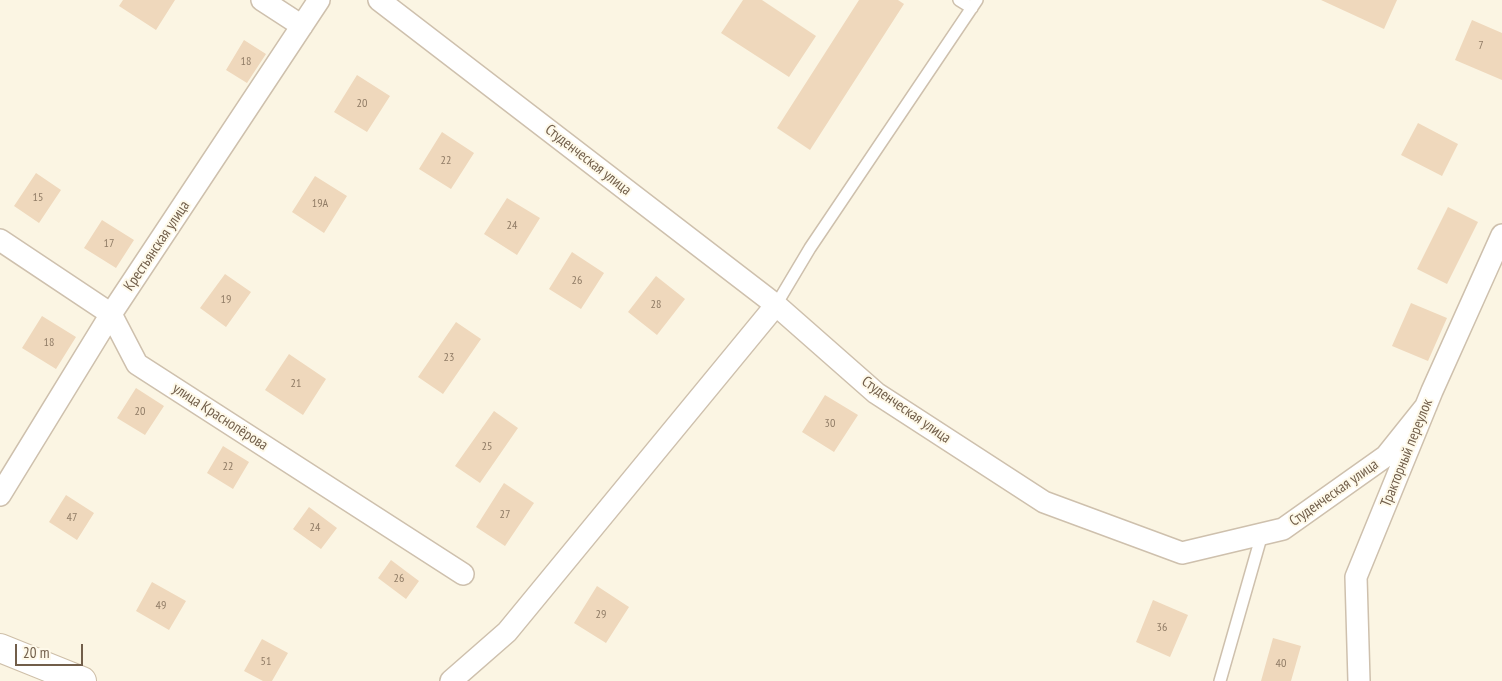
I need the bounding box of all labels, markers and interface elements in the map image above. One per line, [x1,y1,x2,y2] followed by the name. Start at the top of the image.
[1478,39,1484,53] house number: 7
[241,55,251,69] house number: 18
[357,97,367,111] house number: 20
[541,121,635,199] street label: Студенческая улица
[441,154,451,168] house number: 22
[33,191,43,205] house number: 15
[312,197,328,211] house number: 19А
[120,198,194,294] street label: Крестьянская улица
[507,219,517,233] house number: 24
[104,237,114,251] house number: 17
[572,274,582,288] house number: 26
[221,293,231,307] house number: 19
[651,298,661,312] house number: 28
[44,336,54,350] house number: 18
[444,351,454,365] house number: 23
[858,373,954,447] street label: Студенческая улица
[291,377,301,391] house number: 21
[169,380,271,454] street label: улица Краснопёрова
[1377,396,1437,510] street label: Тракторный переулок
[135,405,145,419] house number: 20
[825,417,835,431] house number: 30
[482,440,492,454] house number: 25
[1286,456,1382,530] street label: Студенческая улица
[223,460,233,474] house number: 22
[500,508,510,522] house number: 27
[67,511,77,525] house number: 47
[310,521,320,535] house number: 24
[394,572,404,586] house number: 26
[156,599,166,613] house number: 49
[596,608,606,622] house number: 29
[1157,621,1167,635] house number: 36
[18,634,85,666] scale bar
[23,643,49,662] text: 20 m
[261,655,271,669] house number: 51
[1276,657,1286,671] house number: 40

